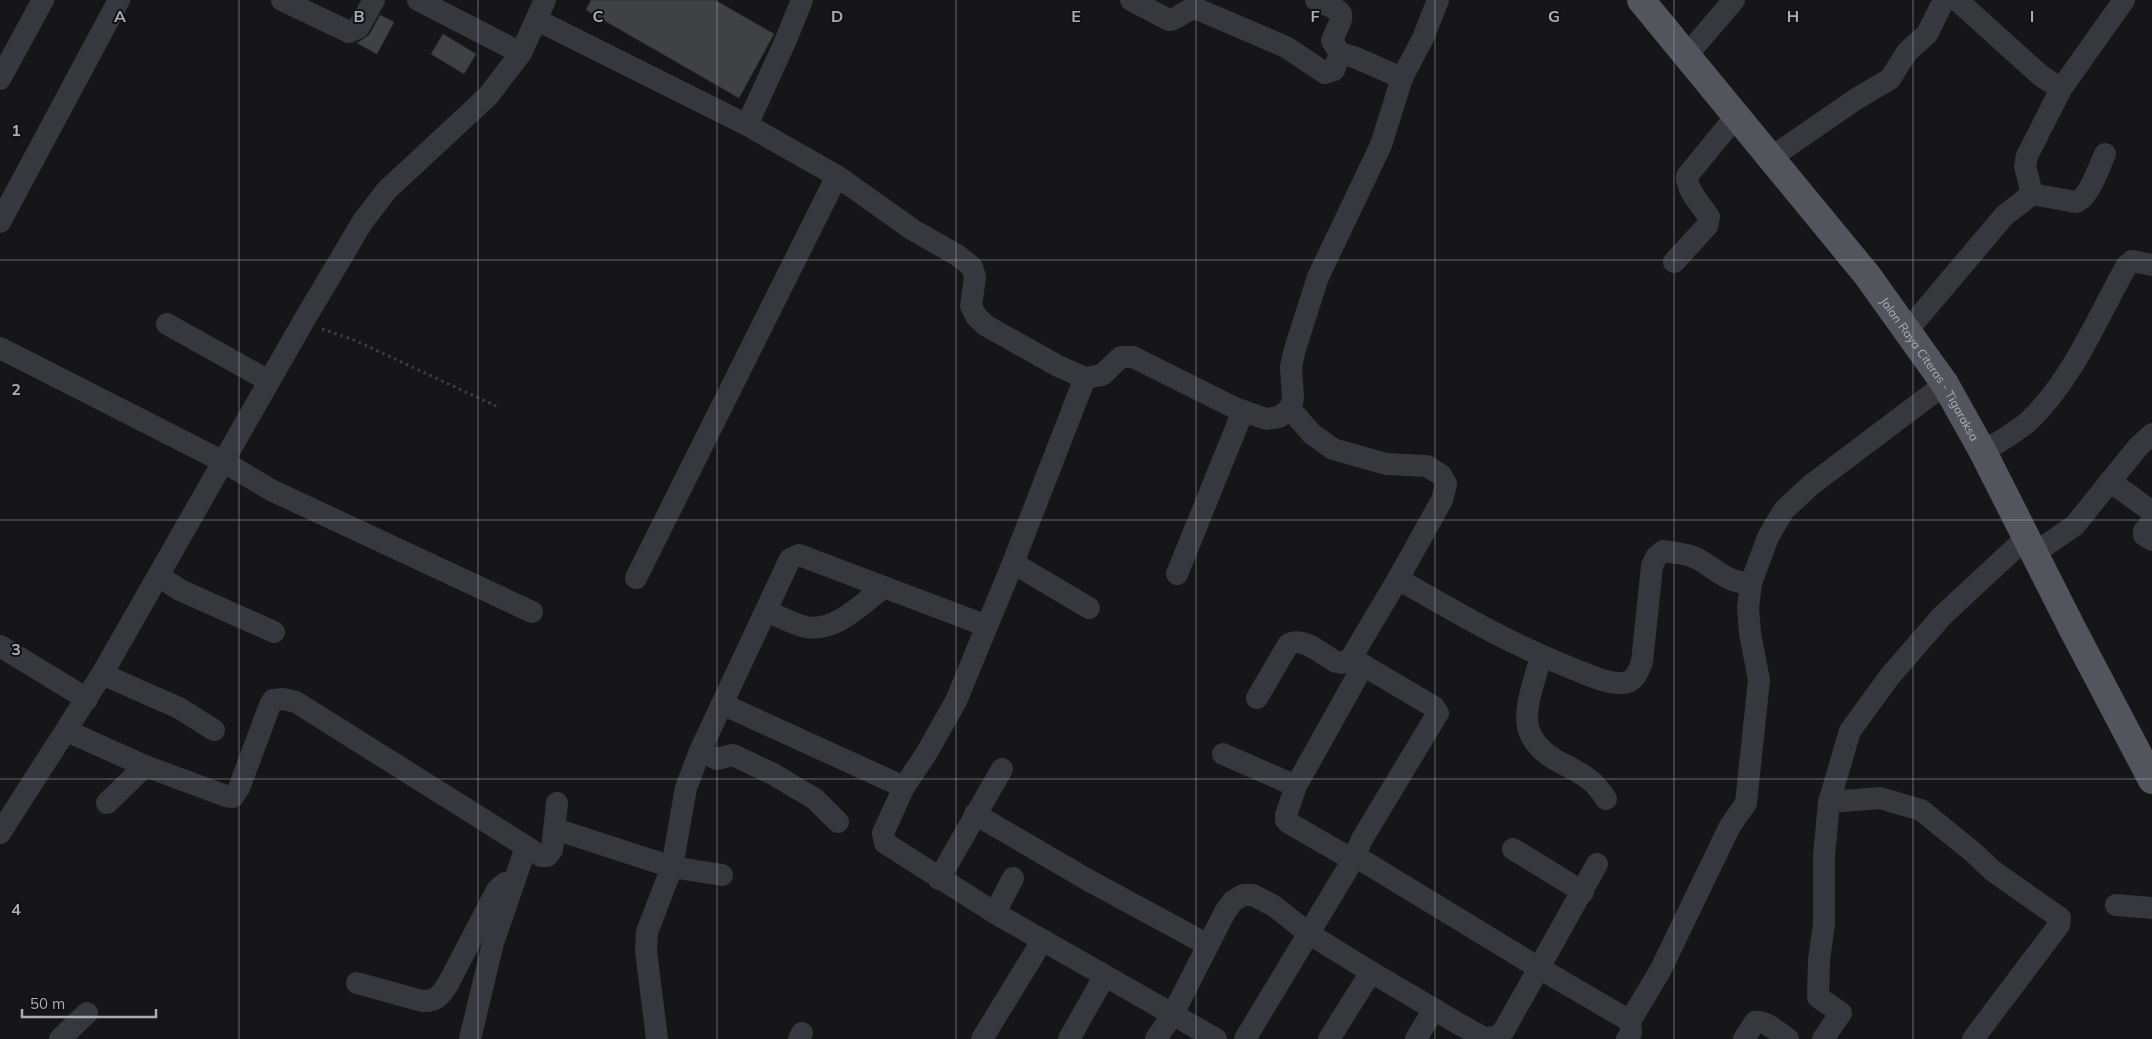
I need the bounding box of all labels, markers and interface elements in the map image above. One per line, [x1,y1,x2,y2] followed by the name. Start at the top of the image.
[114,6,126,26] text: A
[353,6,365,26] text: B
[593,6,604,26] text: C
[831,6,843,26] text: D
[1071,6,1081,26] text: E
[1310,6,1320,26] text: F
[1548,6,1560,26] text: G
[1787,6,1799,26] text: H
[2030,6,2034,26] text: I
[11,120,21,140] text: 1
[1877,294,1983,443] street label: Jalan Raya Citeras - Tigaraksa
[11,379,21,399] text: 2
[11,639,21,659] text: 3
[11,899,21,919] text: 4
[22,986,156,1018] scale bar
[30,994,65,1013] text: 50 m

